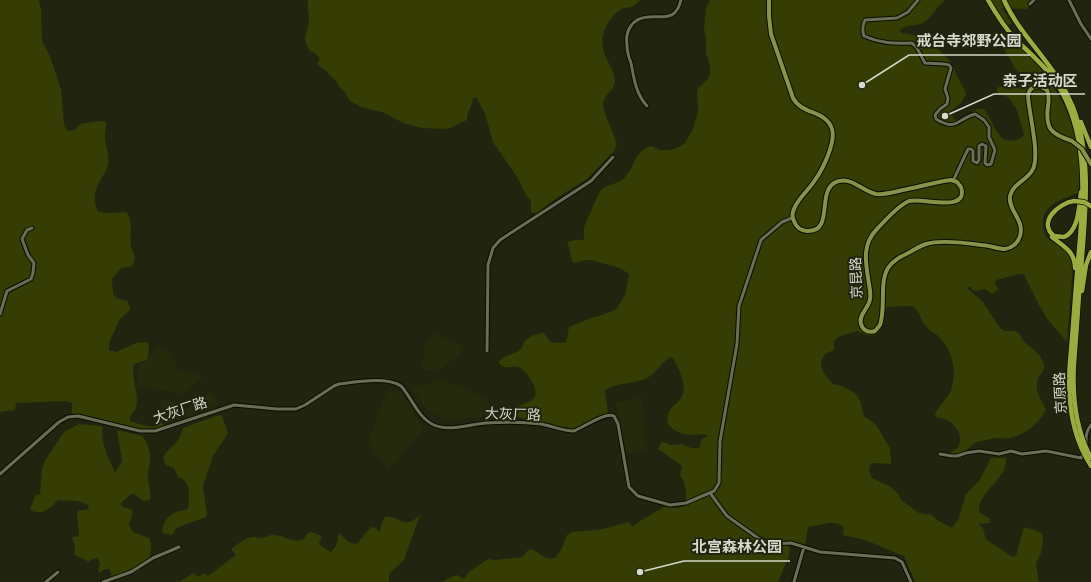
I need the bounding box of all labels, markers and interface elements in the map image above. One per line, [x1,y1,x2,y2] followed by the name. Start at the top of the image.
[909,28,1030,55] callout: 戒台寺郊野公园
[916,32,1022,50] text: 戒台寺郊野公园
[994,67,1085,94] callout: 亲子活动区
[1002,72,1078,90] text: 亲子活动区
[847,257,866,299] street label: 京昆路
[1051,372,1070,414] street label: 京原路
[151,394,209,427] street label: 大灰厂路
[485,405,541,424] street label: 大灰厂路
[684,534,790,561] callout: 北宫森林公园
[692,538,782,556] text: 北宫森林公园

